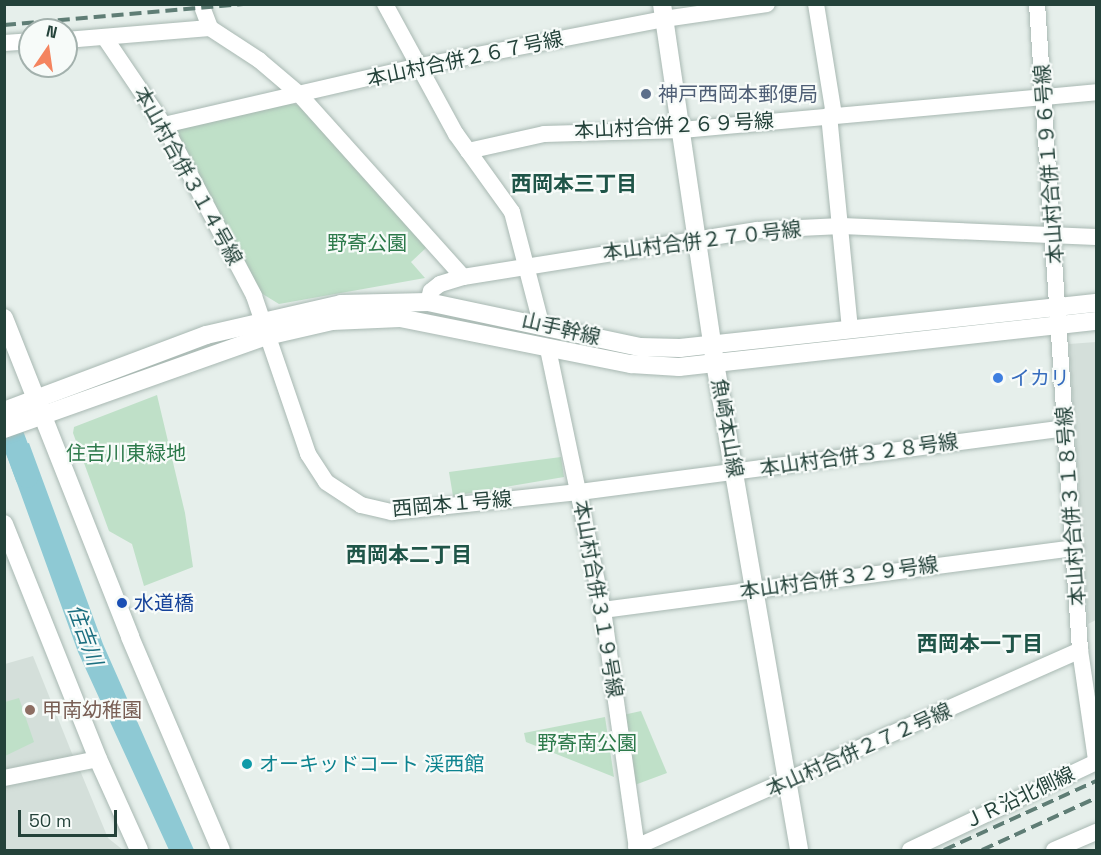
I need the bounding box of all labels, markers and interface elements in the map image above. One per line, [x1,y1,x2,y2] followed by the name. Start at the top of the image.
[18,18,78,78] north arrow
[44,20,59,43] text: N
[365,26,565,92] street label: 本山村合併２６７号線
[1030,63,1068,265] street label: 本山村合併１９６号線
[658,82,818,106] place label: 神戸西岡本郵便局
[129,83,247,269] street label: 本山村合併３１４号線
[639,87,653,101] marker: 神戸西岡本郵便局
[574,109,774,143] street label: 本山村合併２６９号線
[511,171,637,197] district label: 西岡本三丁目
[601,217,803,265] street label: 本山村合併２７０号線
[327,231,407,255] park label: 野寄公園
[519,308,603,350] street label: 山手幹線
[1010,366,1070,390] place label: イカリ
[991,371,1005,385] marker: イカリ
[706,377,748,479] street label: 魚崎本山線
[1052,405,1090,607] street label: 本山村合併３１８号線
[758,429,960,481] street label: 本山村合併３２８号線
[66,441,186,465] park label: 住吉川東緑地
[391,487,513,521] street label: 西岡本１号線
[569,498,627,700] street label: 本山村合併３１９号線
[346,542,472,568] district label: 西岡本二丁目
[738,552,940,604] street label: 本山村合併３２９号線
[134,591,194,615] place label: 水道橋
[115,596,129,610] marker: 水道橋
[62,601,108,669] water label: 住吉川
[917,631,1043,657] district label: 西岡本一丁目
[42,698,142,722] place label: 甲南幼稚園
[763,698,955,802] street label: 本山村合併２７２号線
[23,703,37,717] marker: 甲南幼稚園
[537,731,637,755] park label: 野寄南公園
[259,752,484,776] place label: オーキッドコート 渓西館
[240,757,254,771] marker: オーキッドコート 渓西館
[960,762,1078,834] street label: ＪＲ沿北側線
[21,798,120,836] scale bar
[29,809,71,832] text: 50 m

